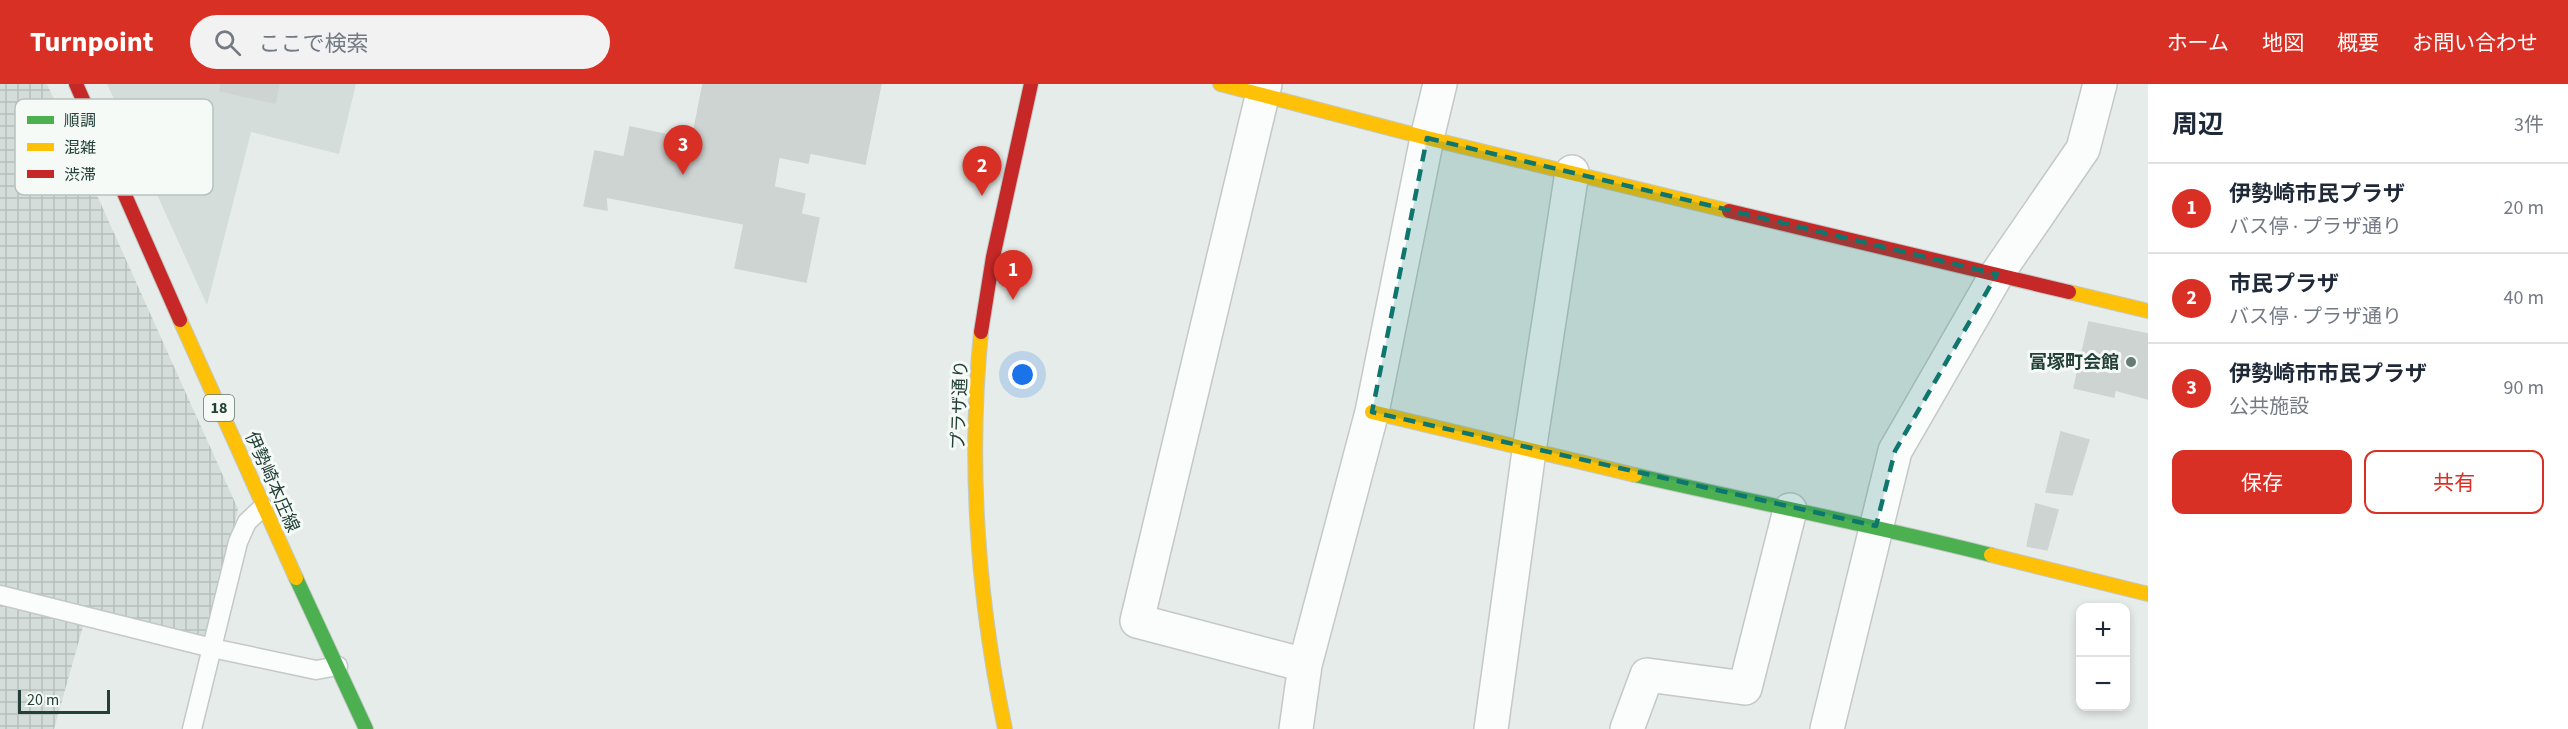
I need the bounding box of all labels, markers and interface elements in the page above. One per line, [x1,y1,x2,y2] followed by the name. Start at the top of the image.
[190,15,610,69] search box
[30,22,154,62] text: Turnpoint
[211,26,244,59] icon: search
[259,28,369,60] text: ここで検索
[2167,28,2229,58] text: ホーム
[2262,28,2304,58] text: 地図
[2337,28,2379,58] text: 概要
[2412,28,2538,58] text: お問い合わせ
[15,99,213,195] legend
[2172,106,2224,143] text: 周辺
[64,110,96,132] text: 順調
[2514,111,2544,139] text: 3件
[664,126,702,175] pin: 3
[64,137,96,159] text: 混雑
[962,147,1002,196] pin: 2
[64,164,96,186] text: 渋滞
[2229,178,2405,210] text: 伊勢崎市民プラザ
[2186,194,2197,222] text: 1
[2504,194,2544,222] text: 20 m
[2229,213,2402,241] text: バス停 · プラザ通り
[994,250,1032,300] pin: 1
[2229,268,2339,300] text: 市民プラザ
[2186,284,2197,312] text: 2
[2504,284,2544,312] text: 40 m
[2229,303,2402,331] text: バス停 · プラザ通り
[2029,350,2119,375] place label: 富塚町会館
[2124,355,2138,369] marker: 富塚町会館
[2229,358,2427,390] text: 伊勢崎市市民プラザ
[946,360,974,450] street label: プラザ通り
[1008,360,1037,389] your location
[2186,374,2197,402] text: 3
[2504,374,2544,402] text: 90 m
[2229,393,2309,421] text: 公共施設
[204,395,234,421] road number: 18
[239,428,305,536] street label: 伊勢崎本庄線
[2172,450,2352,514] button: 保存
[2364,450,2544,514] button: 共有
[2076,603,2130,711] map controls
[2076,603,2130,657] button: +
[2076,657,2130,711] button: −
[18,687,110,714] scale bar
[27,689,59,711] text: 20 m

